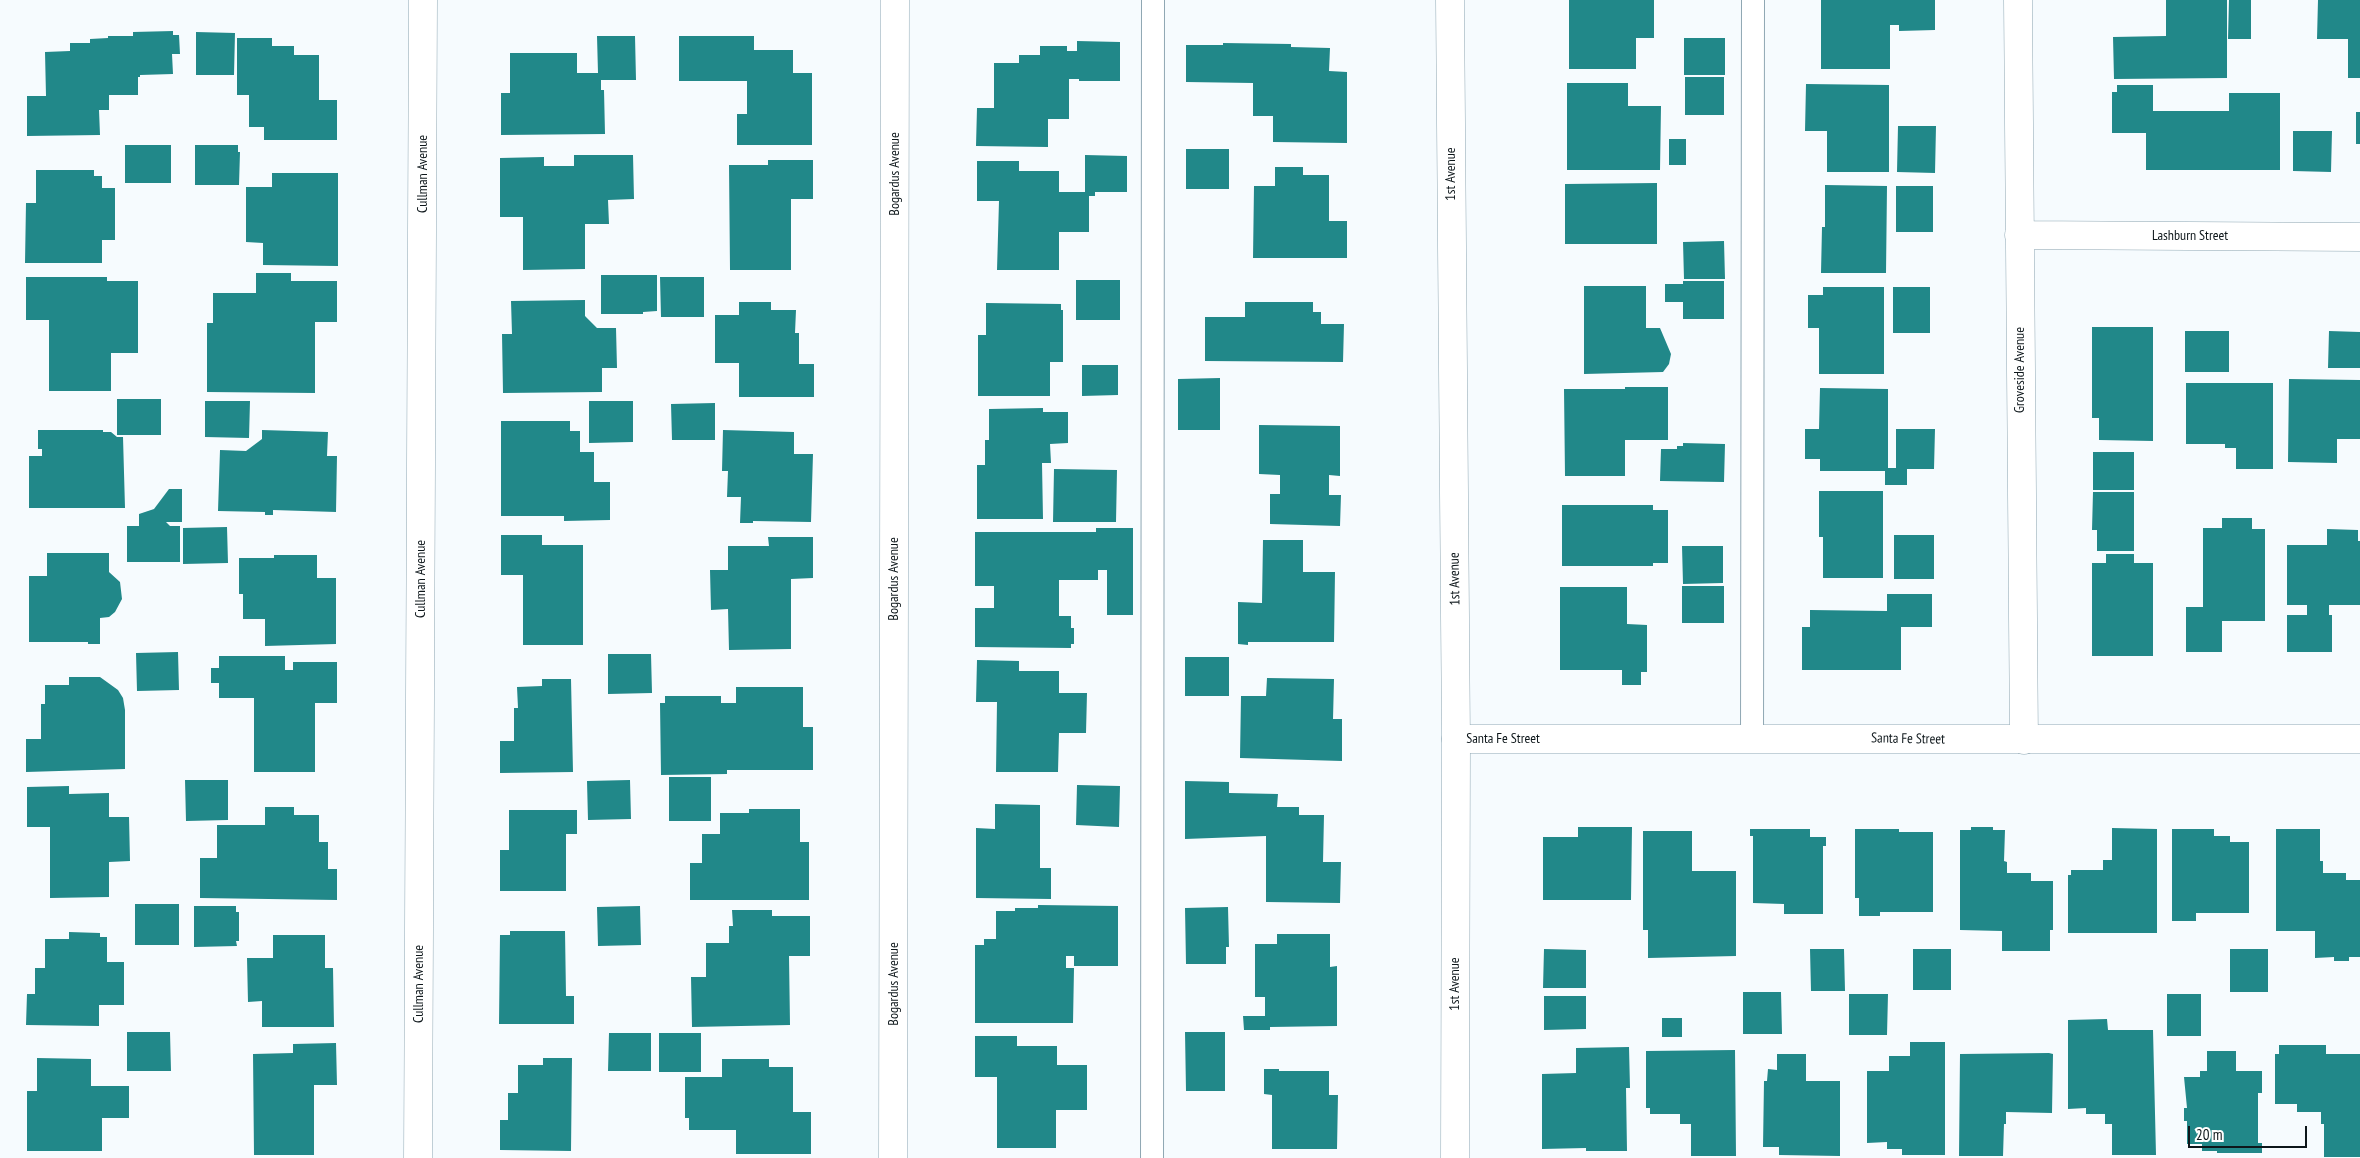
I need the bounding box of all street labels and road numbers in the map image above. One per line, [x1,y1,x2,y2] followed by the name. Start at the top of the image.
[887,132,903,216] street label: Bogardus Avenue
[415,135,431,213] street label: Cullman Avenue
[1443,147,1459,201] street label: 1st Avenue
[2152,228,2228,244] street label: Lashburn Street
[2012,327,2028,413] street label: Groveside Avenue
[886,537,902,621] street label: Bogardus Avenue
[413,540,429,618] street label: Cullman Avenue
[1446,552,1464,606] street label: 1st Avenue
[1871,730,1945,748] street label: Santa Fe Street
[1466,731,1540,747] street label: Santa Fe Street
[886,942,902,1026] street label: Bogardus Avenue
[411,945,427,1023] street label: Cullman Avenue
[1447,957,1463,1011] street label: 1st Avenue

